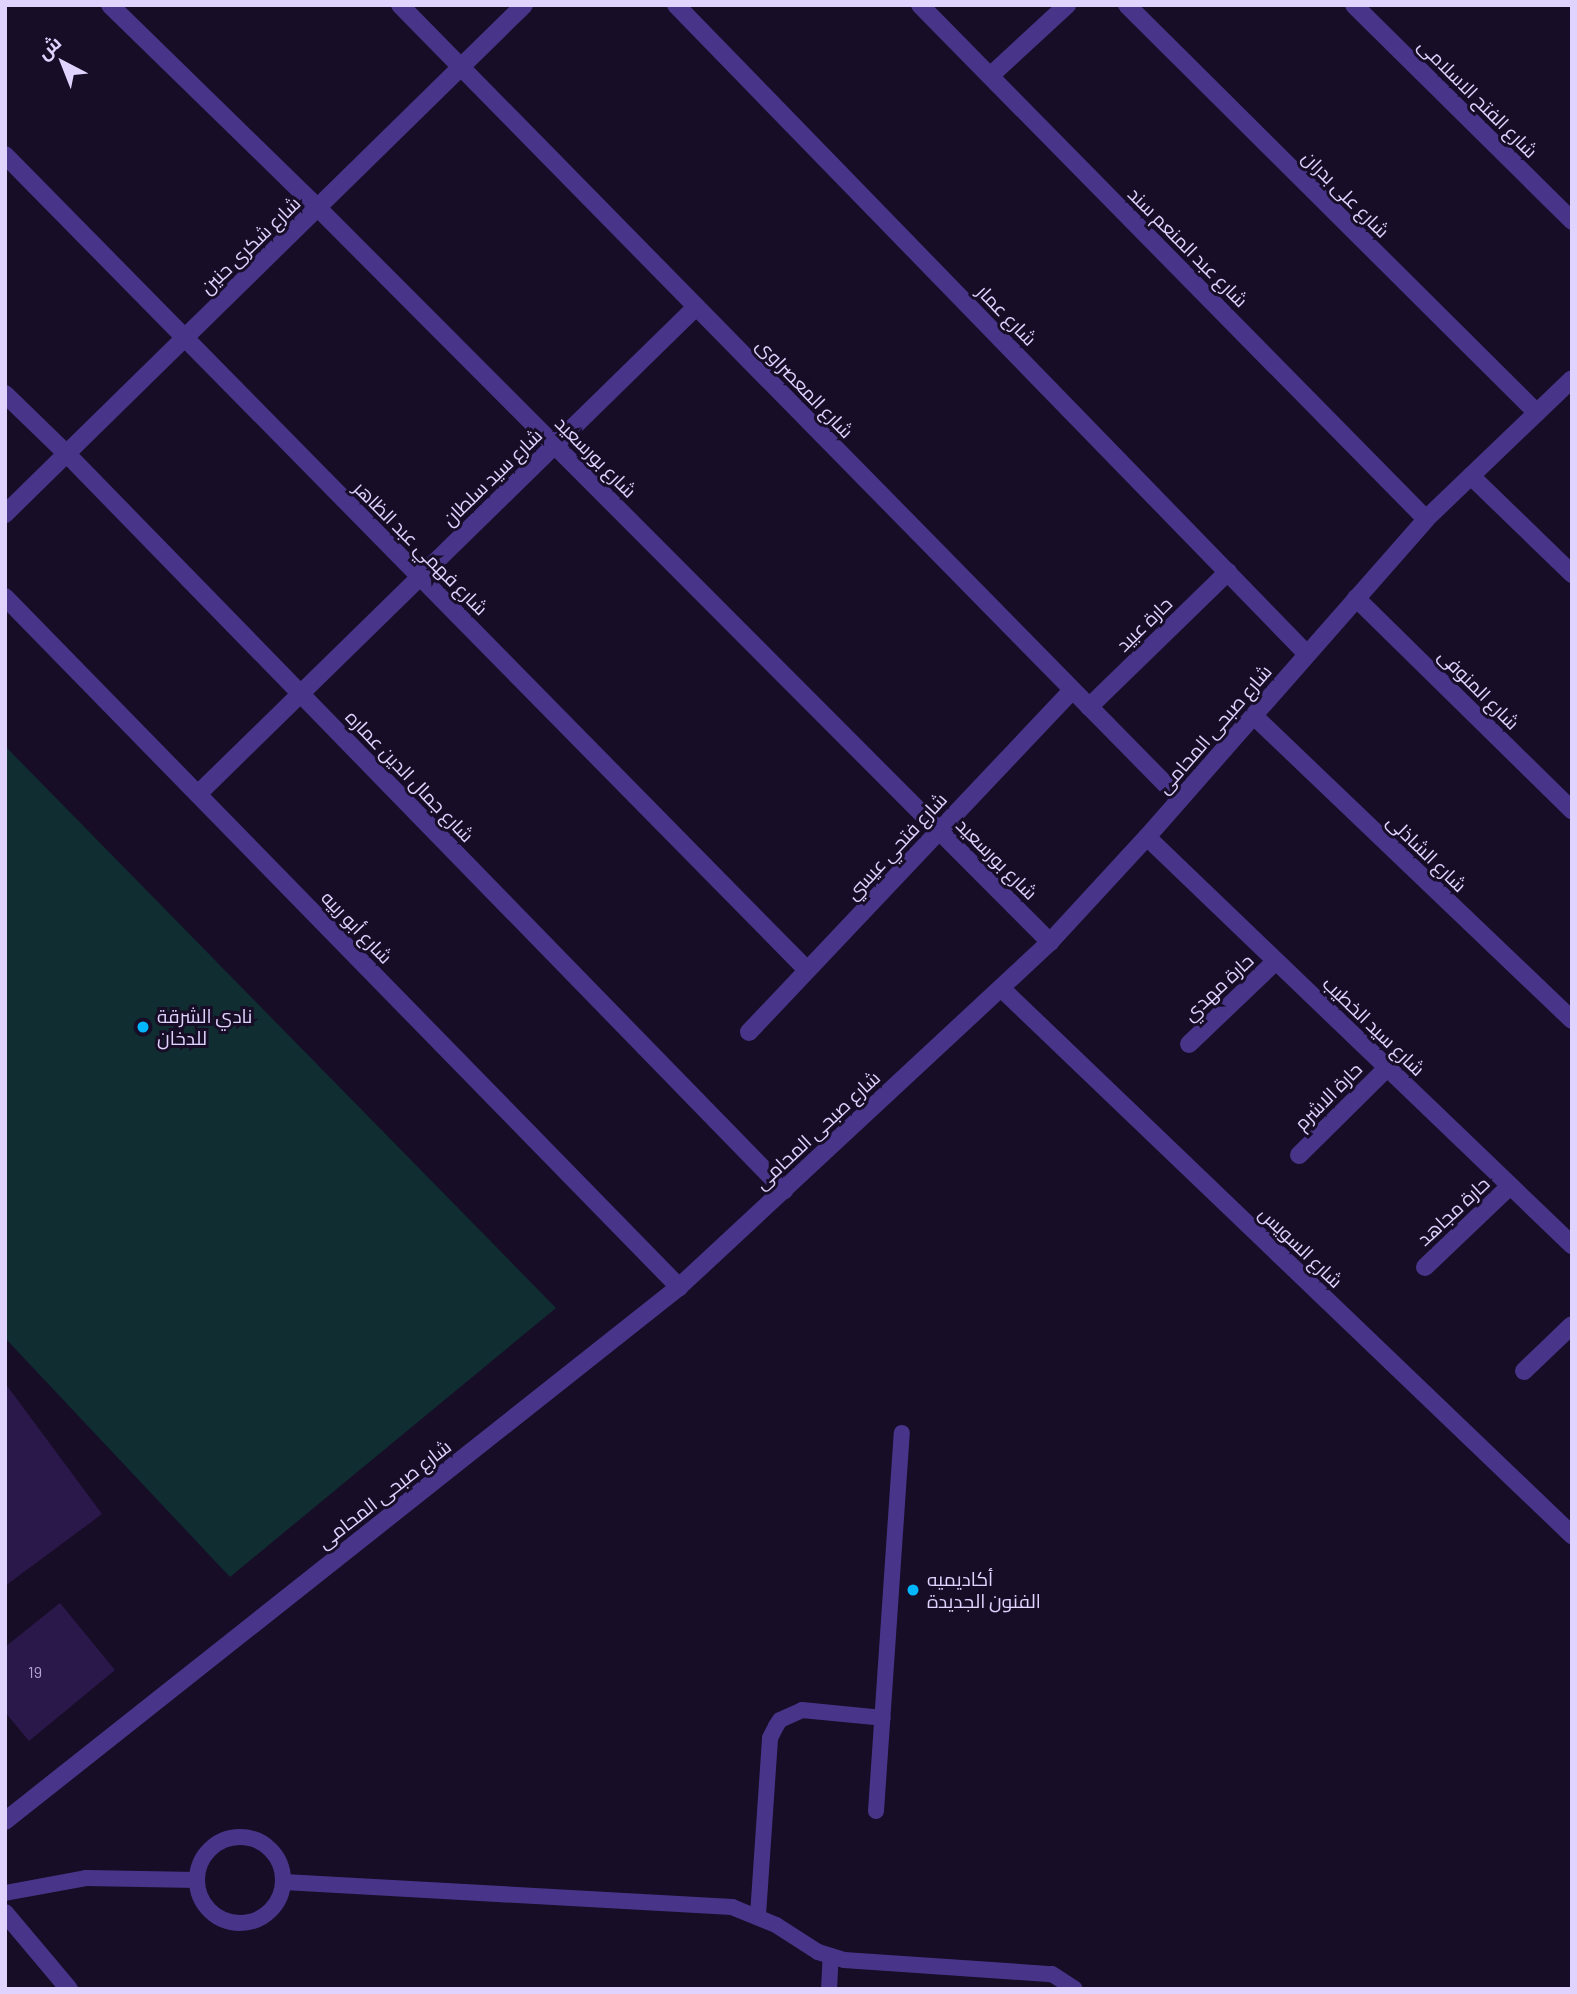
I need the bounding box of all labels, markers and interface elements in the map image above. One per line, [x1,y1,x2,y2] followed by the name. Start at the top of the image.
[28,28,98,98] north arrow
[32,30,65,64] text: ش
[1414,34,1542,162] street label: شارع الفتح الاسلامى
[1298,146,1394,242] street label: شارع على بدران
[1123,182,1253,312] street label: شارع عبد المنعم سند
[195,192,305,298] street label: شارع شكرى حنين
[973,280,1041,350] street label: شارع عمار
[752,333,858,443] street label: شارع المعصراوى
[551,412,641,502] street label: شارع بورسعيد
[437,424,547,530] street label: شارع سيد سلطان
[349,476,493,620] street label: شارع فهمي عبد الظاهر
[1111,592,1177,656] street label: حارة عبيد
[1434,644,1524,734] street label: شارع المنوفى
[1152,660,1276,798] street label: شارع صبحى المحامى
[341,705,479,847] street label: شارع جمال الدين عماره
[841,788,951,904] street label: شارع فتحي عيسي
[1383,810,1471,896] street label: شارع الشاذلى
[952,814,1042,904] street label: شارع بورسعيد
[317,886,397,968] street label: شارع أبو ربيه
[1178,949,1258,1025] street label: حارة مهدي
[1318,972,1430,1080] street label: شارع سيد الخطيب
[157,1005,252,1049] place label: نادي الشرقة للدخان
[135,1019,151,1035] marker: نادي الشرقة للدخان
[1289,1057,1367,1135] street label: حارة الاشرم
[750,1066,884,1194] street label: شارع صبحى المحامى
[1412,1172,1494,1250] street label: حارة مجاهد
[1255,1202,1347,1292] street label: شارع السويس
[313,1435,455,1553] street label: شارع صبحى المحامى
[927,1568,1041,1612] place label: أكاديميه الفنون الجديدة
[905,1582,921,1598] marker: أكاديميه الفنون الجديدة
[28,1662,42,1682] house number: 19

